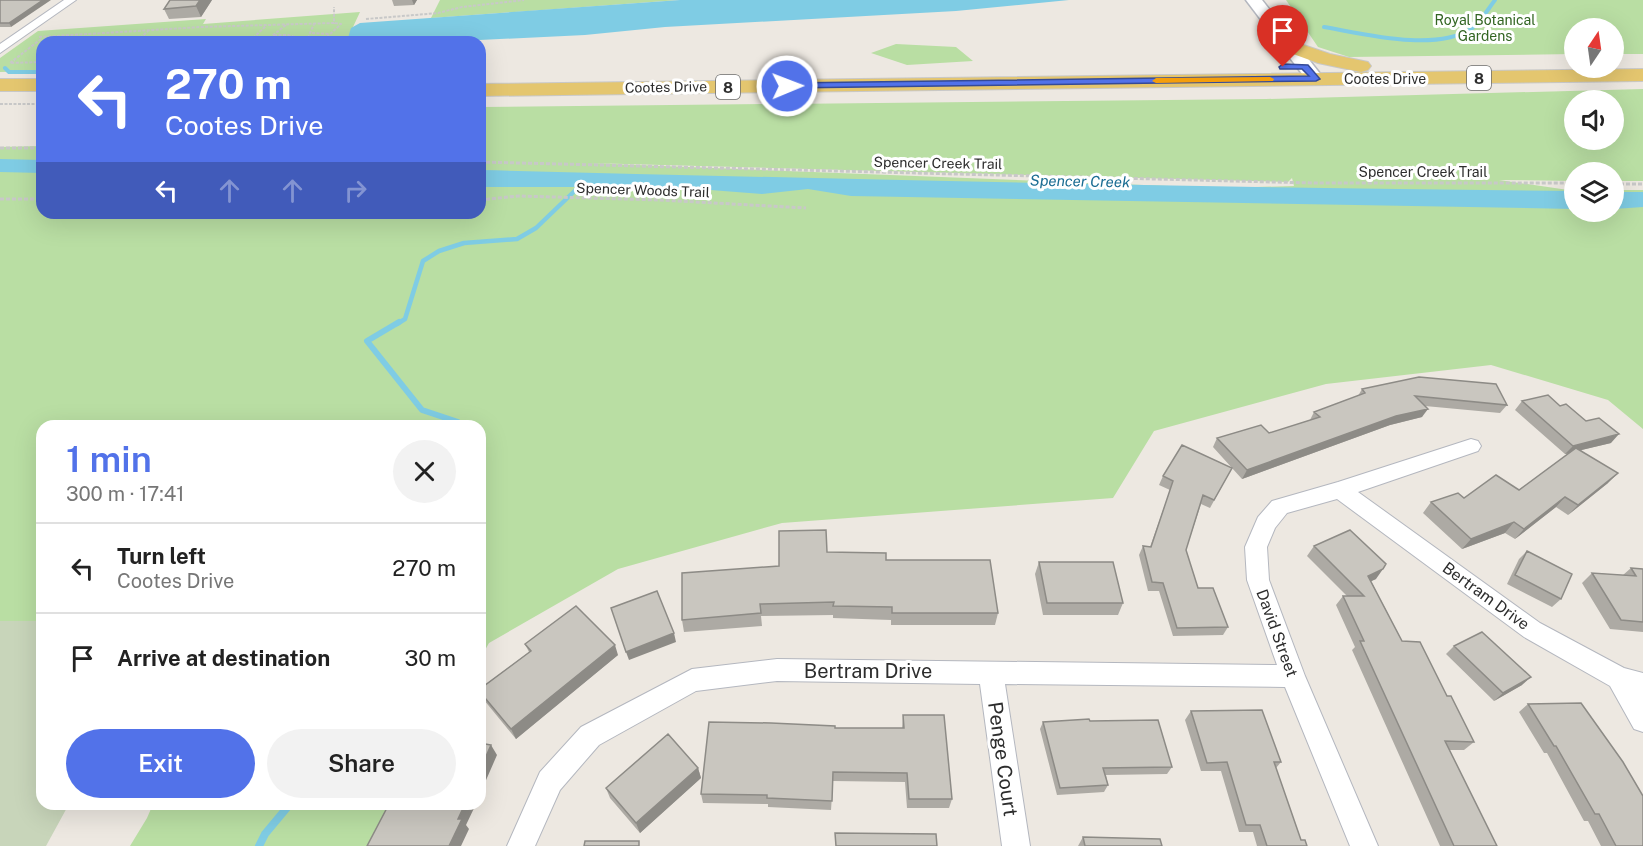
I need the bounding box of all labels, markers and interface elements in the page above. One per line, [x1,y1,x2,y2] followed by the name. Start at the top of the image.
[1257,5,1308,67] pin
[1435,12,1535,44] park label: Royal Botanical Gardens
[1266,14,1299,47] icon: arrive
[1564,18,1624,78] north arrow
[1564,18,1624,222] map controls
[755,54,819,118] position arrow
[165,59,292,108] text: 270 m
[66,60,144,138] icon: left
[1467,66,1491,90] road number: 8
[1344,71,1426,87] street label: Cootes Drive
[716,75,740,99] road number: 8
[625,78,707,96] street label: Cootes Drive
[1564,90,1624,150] button: sound
[165,109,324,141] text: Cootes Drive
[873,154,1003,172] street label: Spencer Creek Trail
[1564,162,1624,222] button: layers
[1359,164,1487,180] street label: Spencer Creek Trail
[1030,172,1131,190] water label: Spencer Creek
[150,174,183,207] icon: left
[213,174,246,207] icon: ahead
[276,174,309,207] icon: ahead
[339,174,372,207] icon: right
[576,180,710,200] street label: Spencer Woods Trail
[66,438,152,480] text: 1 min
[393,440,456,503] button: close
[66,482,184,506] text: 300 m · 17:41
[117,543,206,569] text: Turn left
[66,552,99,585] icon: left
[392,555,456,581] text: 270 m
[1439,558,1533,634] street label: Bertram Drive
[117,569,234,593] text: Cootes Drive
[1252,587,1302,679] street label: David Street
[66,642,99,675] icon: arrive
[117,645,330,671] text: Arrive at destination
[404,645,456,671] text: 30 m
[804,659,932,683] street label: Bertram Drive
[983,700,1023,818] street label: Penge Court
[66,729,255,798] button: Exit
[267,729,456,798] button: Share

